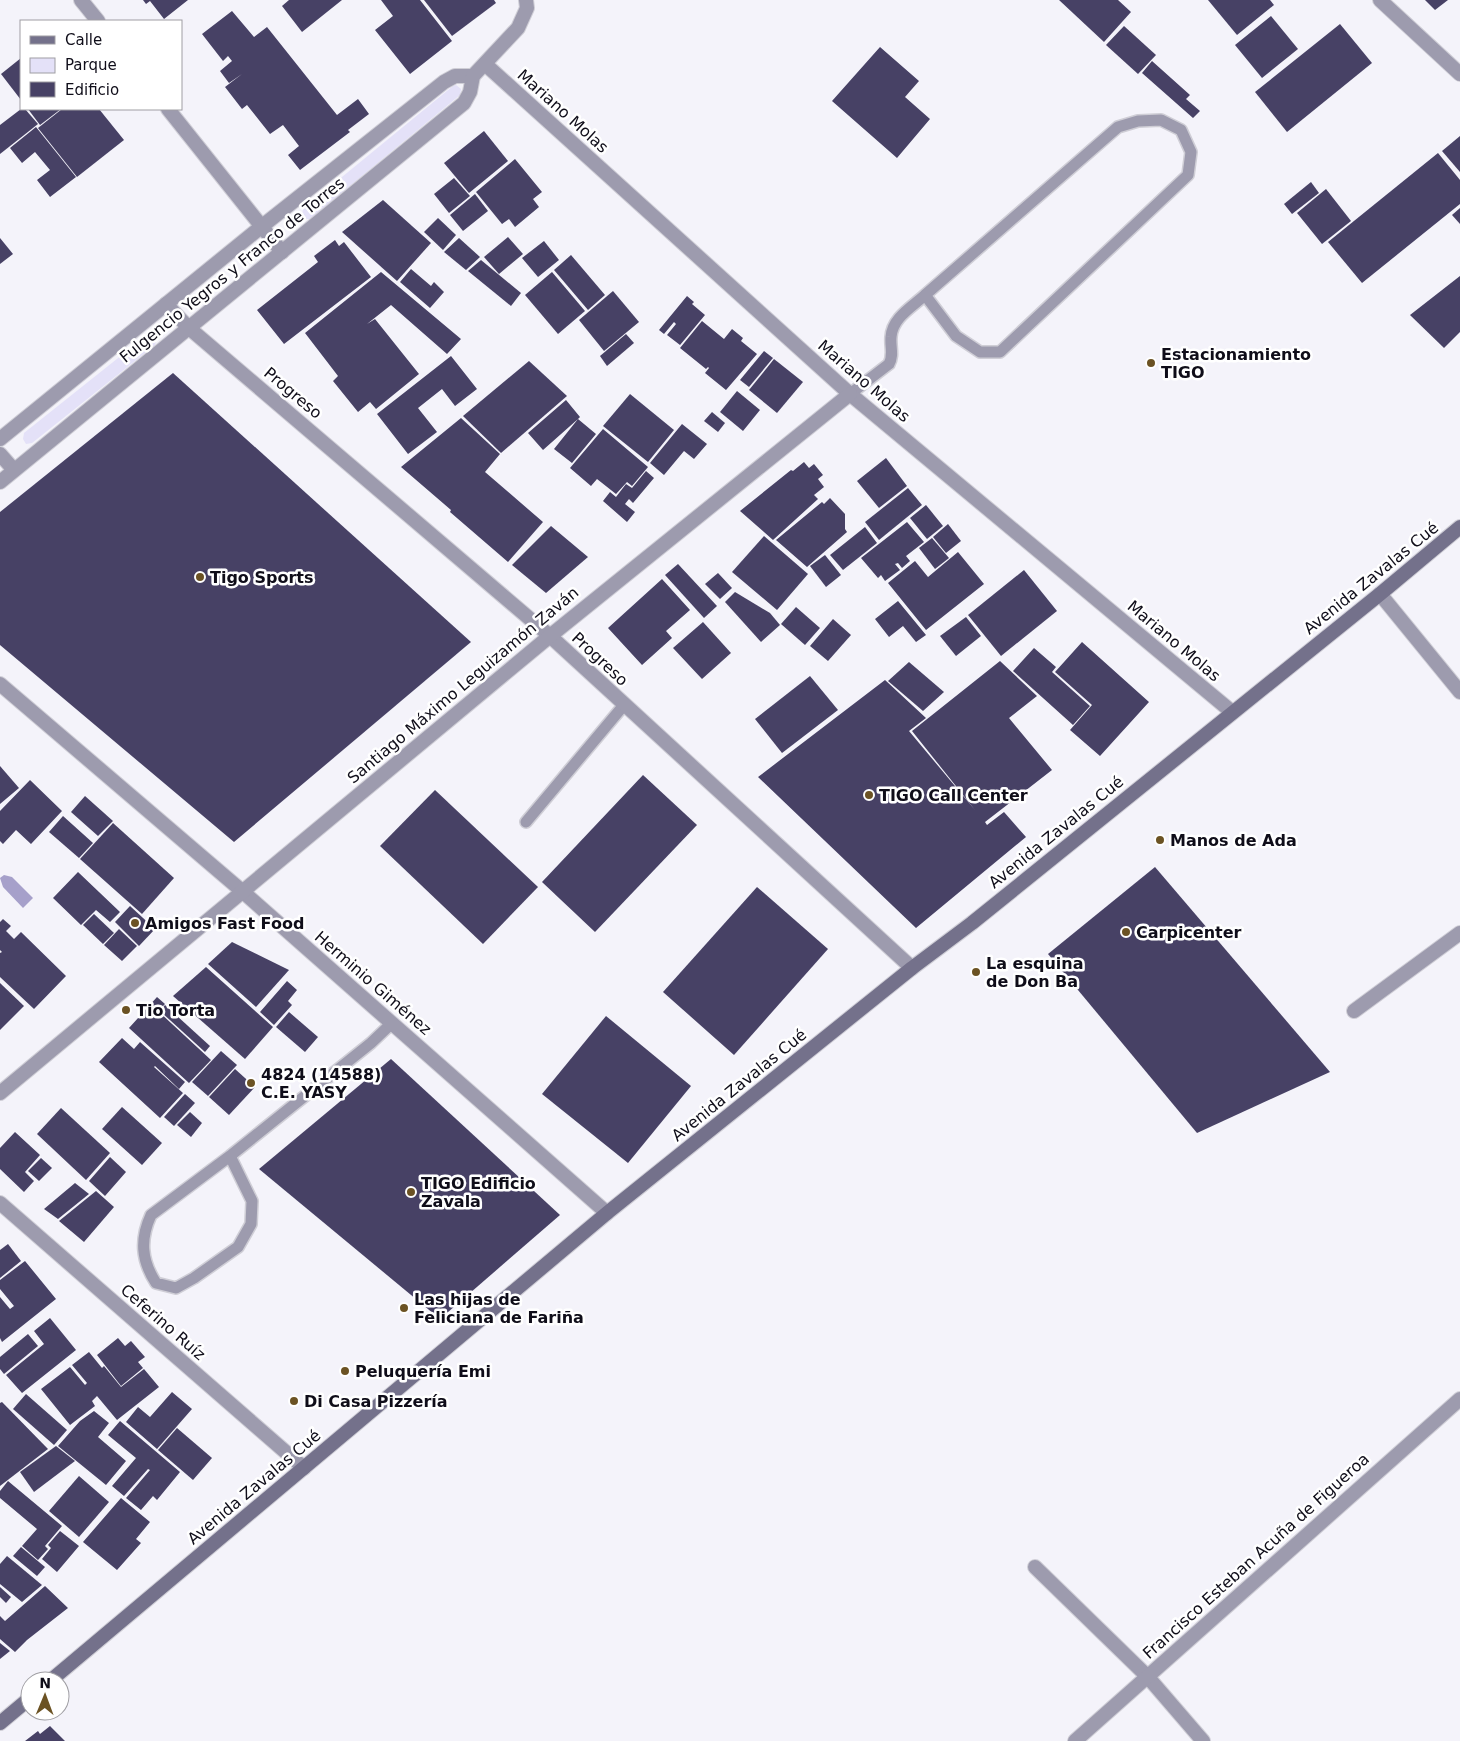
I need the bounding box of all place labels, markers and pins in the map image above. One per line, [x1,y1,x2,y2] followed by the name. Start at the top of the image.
[1161,345,1311,382] place label: Estacionamiento TIGO
[1145,357,1157,369] marker: Estacionamiento TIGO
[210,568,313,587] place label: Tigo Sports
[194,571,206,583] marker: Tigo Sports
[879,786,1028,805] place label: TIGO Call Center
[863,789,875,801] marker: TIGO Call Center
[1170,831,1297,850] place label: Manos de Ada
[1154,834,1166,846] marker: Manos de Ada
[145,914,304,933] place label: Amigos Fast Food
[129,917,141,929] marker: Amigos Fast Food
[1136,923,1242,942] place label: Carpicenter
[1120,926,1132,938] marker: Carpicenter
[986,954,1083,991] place label: La esquina de Don Ba
[970,966,982,978] marker: La esquina de Don Ba
[136,1001,215,1020] place label: Tio Torta
[120,1004,132,1016] marker: Tio Torta
[261,1065,381,1102] place label: 4824 (14588) C.E. YASY
[245,1077,257,1089] marker: 4824 (14588) C.E. YASY
[421,1174,536,1211] place label: TIGO Edificio Zavala
[405,1186,417,1198] marker: TIGO Edificio Zavala
[414,1290,584,1327] place label: Las hijas de Feliciana de Fariña
[398,1302,410,1314] marker: Las hijas de Feliciana de Fariña
[355,1362,491,1381] place label: Peluquería Emi
[339,1365,351,1377] marker: Peluquería Emi
[304,1392,448,1411] place label: Di Casa Pizzería
[288,1395,300,1407] marker: Di Casa Pizzería

